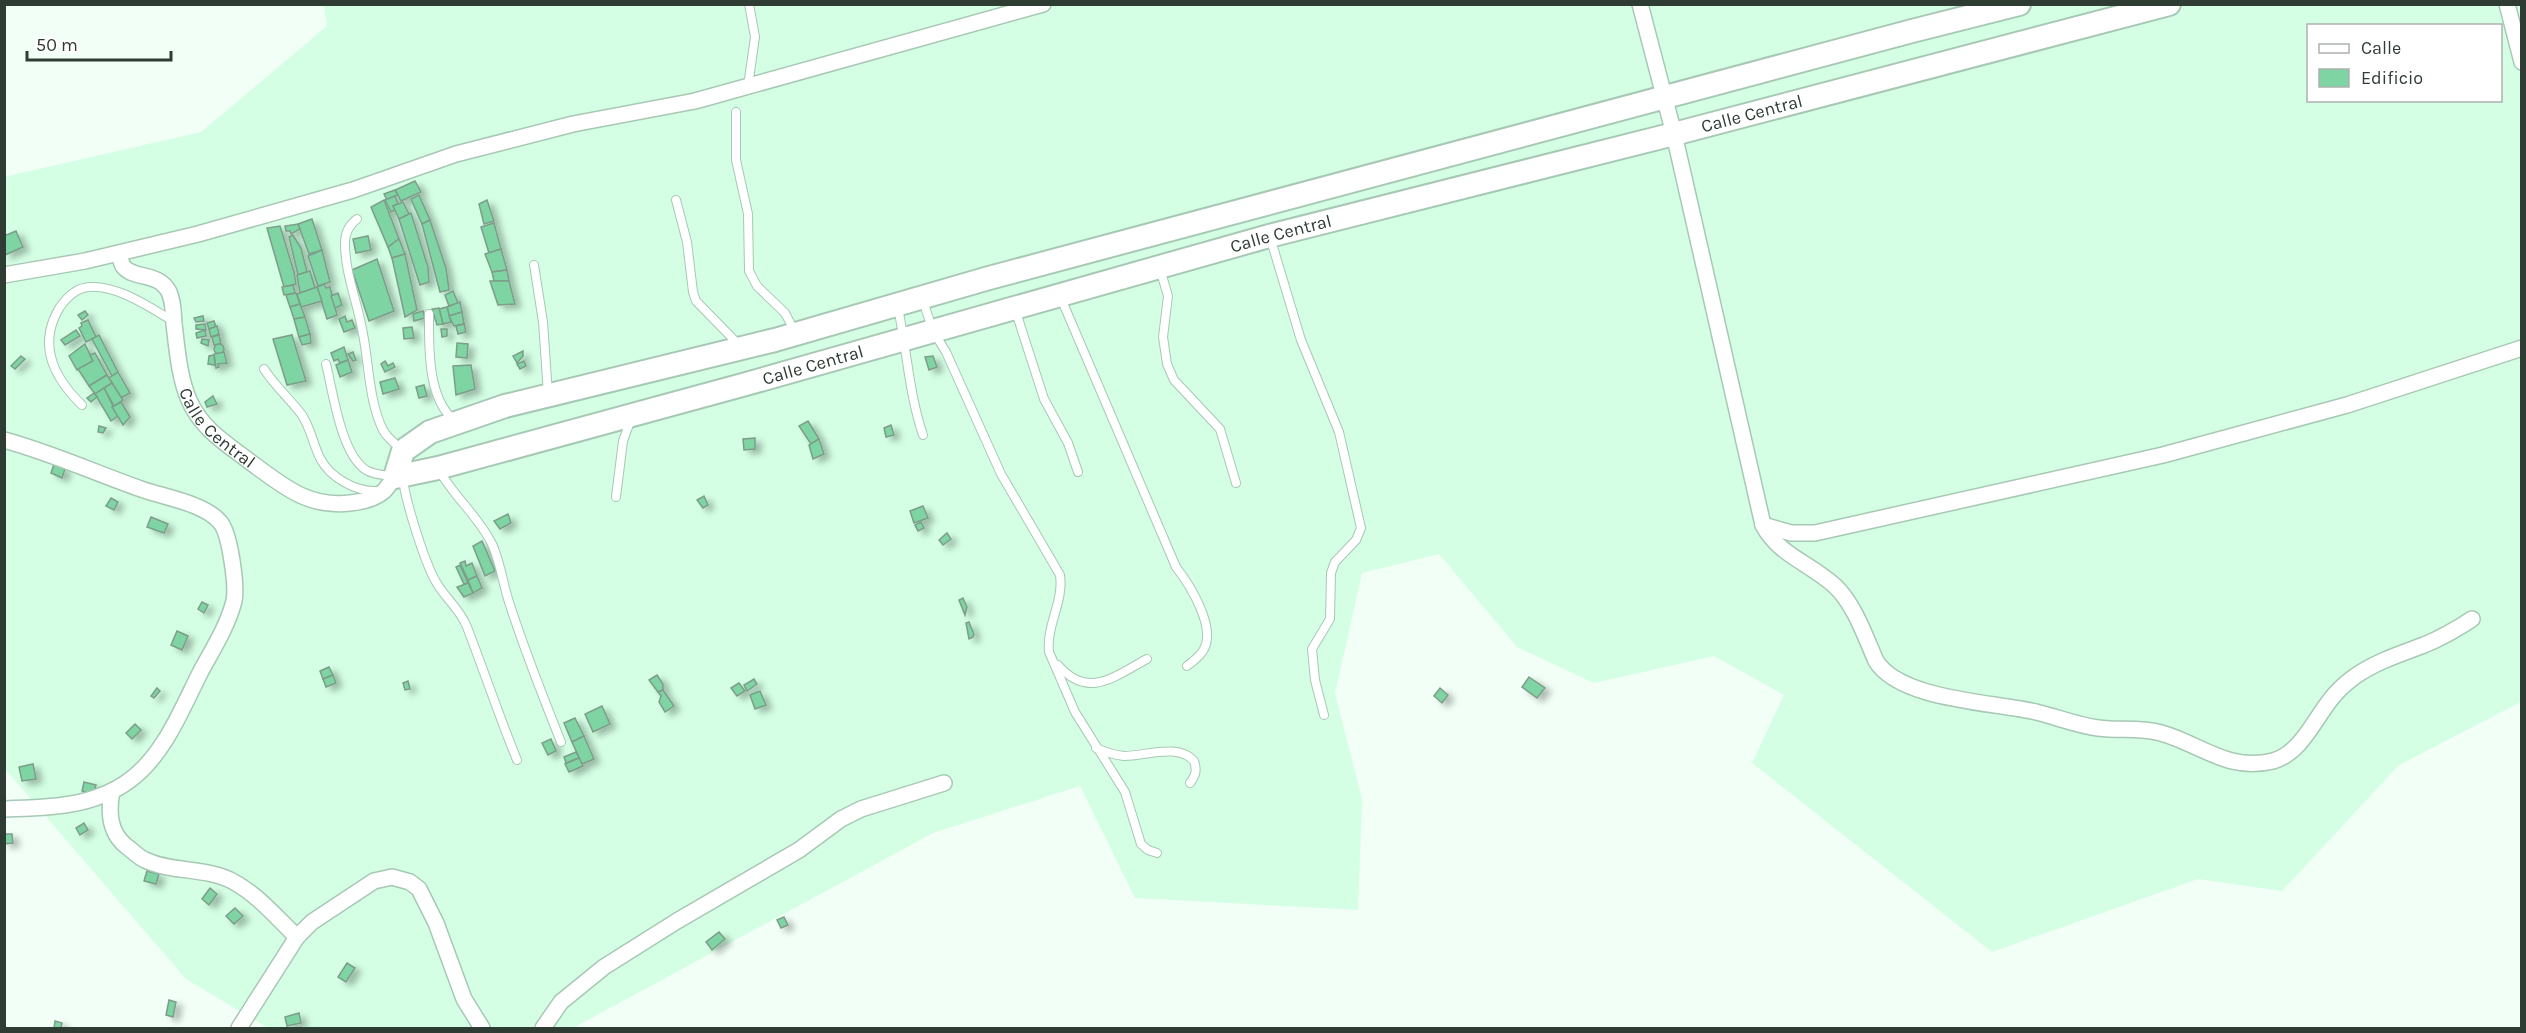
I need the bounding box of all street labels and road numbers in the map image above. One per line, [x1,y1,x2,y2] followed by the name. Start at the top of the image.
[1699,90,1805,137] street label: Calle Central
[1228,210,1334,257] street label: Calle Central
[760,340,866,390] street label: Calle Central
[174,385,259,473] street label: Calle Central

